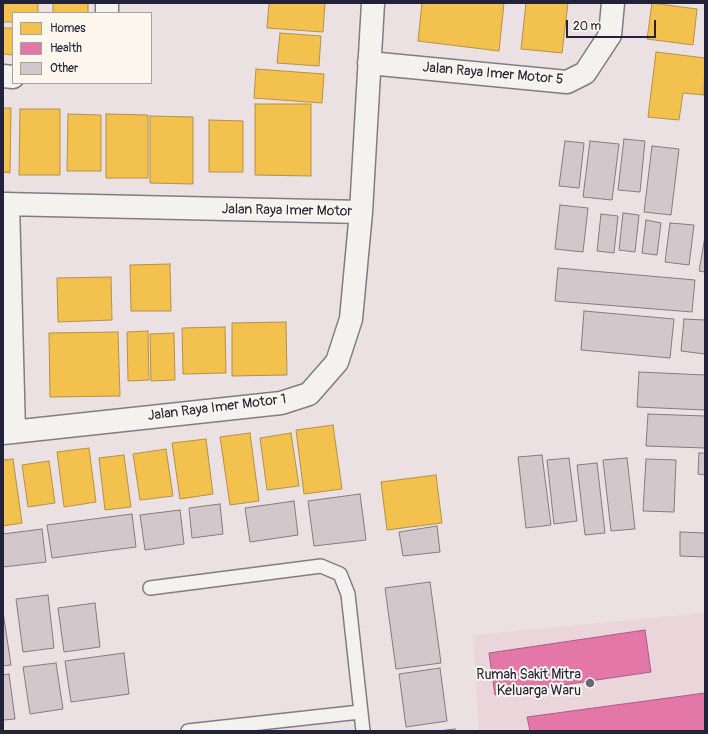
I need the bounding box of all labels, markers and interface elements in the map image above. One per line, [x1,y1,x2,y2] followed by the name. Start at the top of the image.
[12,12,152,84] legend
[568,12,658,38] scale bar
[573,19,601,34] text: 20 m
[50,21,86,36] text: Homes
[50,41,82,56] text: Health
[422,59,564,89] street label: Jalan Raya Imer Motor 5
[50,61,78,76] text: Other
[221,201,353,221] street label: Jalan Raya Imer Motor
[147,391,287,425] street label: Jalan Raya Imer Motor 1
[476,667,581,700] place label: Rumah Sakit Mitra Keluarga Waru
[584,677,596,689] marker: Rumah Sakit Mitra Keluarga Waru

